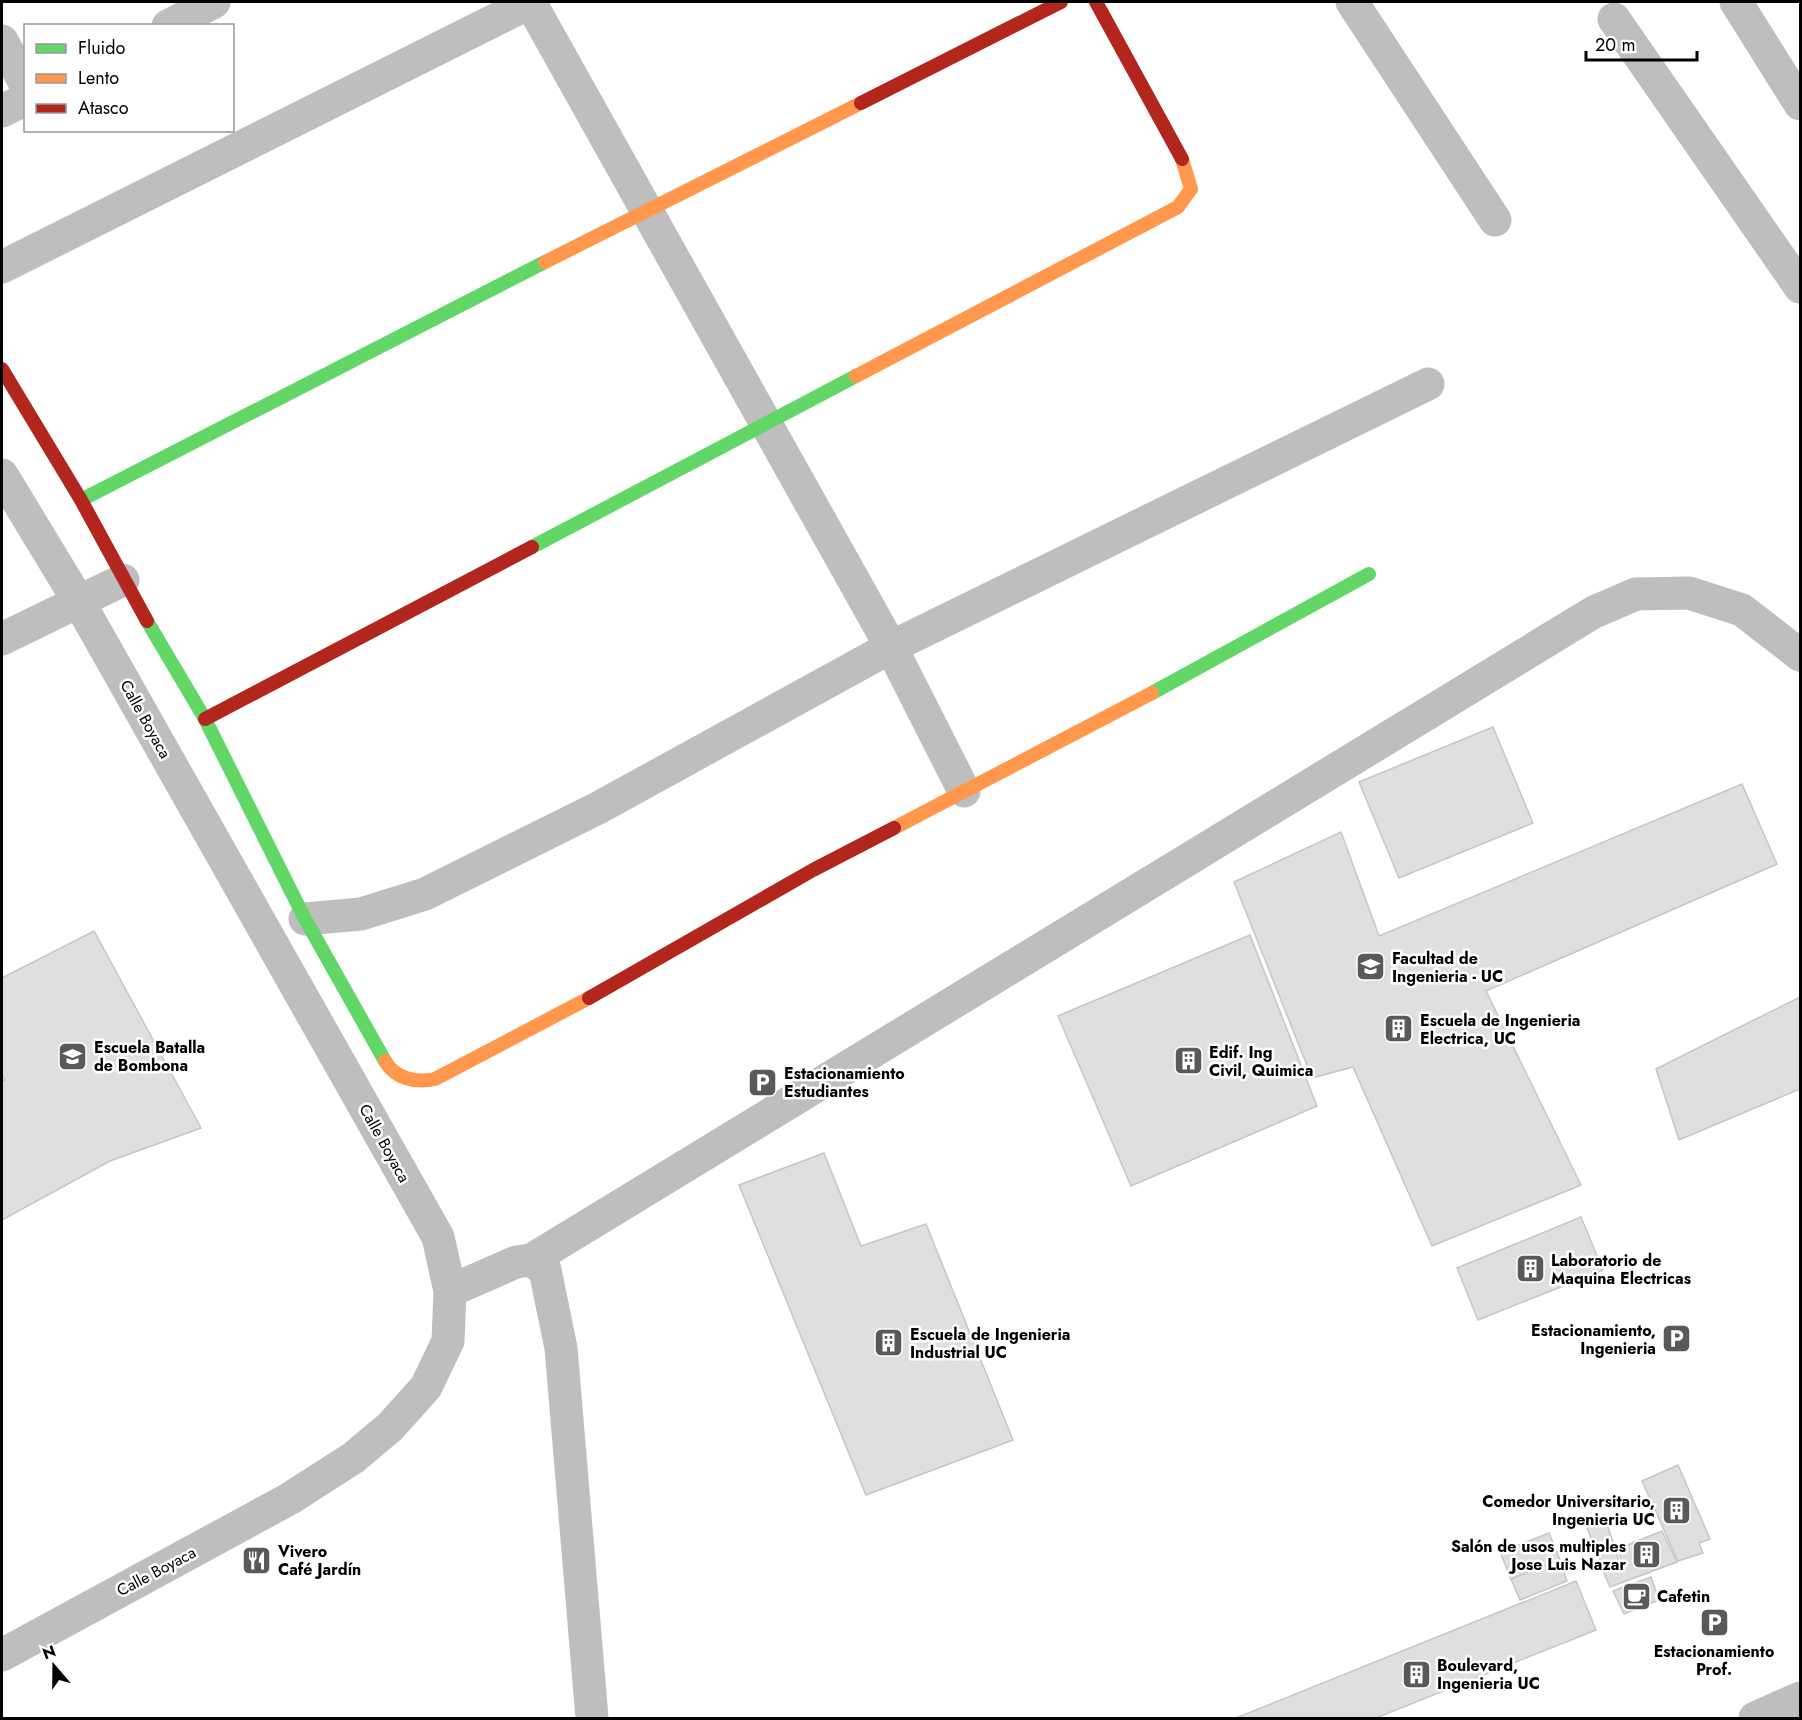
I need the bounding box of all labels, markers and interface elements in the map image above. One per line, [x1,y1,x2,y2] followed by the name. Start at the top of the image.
[24,24,234,132] legend
[1586,24,1697,62] scale bar
[1595,32,1635,58] text: 20 m
[78,35,126,61] text: Fluido
[78,65,119,91] text: Lento
[78,95,129,121] text: Atasco
[115,676,177,763] street label: Calle Boyaca
[1392,947,1503,988] place label: Facultad de Ingenieria - UC
[1355,951,1387,983] school or university icon: Facultad de Ingenieria - UC
[1420,1009,1580,1050] place label: Escuela de Ingenieria Electrica, UC
[1383,1013,1415,1045] building icon: Escuela de Ingenieria Electrica, UC
[94,1036,205,1077] place label: Escuela Batalla de Bombona
[57,1040,89,1072] school or university icon: Escuela Batalla de Bombona
[1209,1041,1313,1082] place label: Edif. Ing Civil, Quimica
[1172,1045,1204,1077] building icon: Edif. Ing Civil, Quimica
[784,1062,905,1103] place label: Estacionamiento Estudiantes
[747,1066,779,1098] parking icon: Estacionamiento Estudiantes
[354,1100,416,1187] street label: Calle Boyaca
[1551,1249,1691,1290] place label: Laboratorio de Maquina Electricas
[1514,1253,1546,1285] building icon: Laboratorio de Maquina Electricas
[1531,1319,1656,1360] place label: Estacionamiento, Ingenieria
[910,1323,1070,1364] place label: Escuela de Ingenieria Industrial UC
[1661,1323,1693,1355] parking icon: Estacionamiento, Ingenieria
[873,1327,905,1359] building icon: Escuela de Ingenieria Industrial UC
[1482,1490,1655,1531] place label: Comedor Universitario, Ingenieria UC
[1660,1494,1692,1526] building icon: Comedor Universitario, Ingenieria UC
[1451,1535,1626,1576] place label: Salón de usos multiples Jose Luis Nazar
[1631,1539,1663,1571] building icon: Salón de usos multiples Jose Luis Nazar
[277,1540,361,1581] place label: Vivero Café Jardín
[113,1541,200,1602] street label: Calle Boyaca
[241,1544,273,1576] restaurant icon: Vivero Café Jardín
[1620,1580,1652,1612] cafe icon: Cafetin
[1657,1585,1710,1608] place label: Cafetin
[1698,1607,1730,1639] parking icon: Estacionamiento Prof.
[24,1636,84,1696] north arrow
[39,1639,59,1665] text: N
[1654,1640,1774,1681] place label: Estacionamiento Prof.
[1437,1654,1540,1695] place label: Boulevard, Ingenieria UC
[1400,1658,1432,1690] building icon: Boulevard, Ingenieria UC

